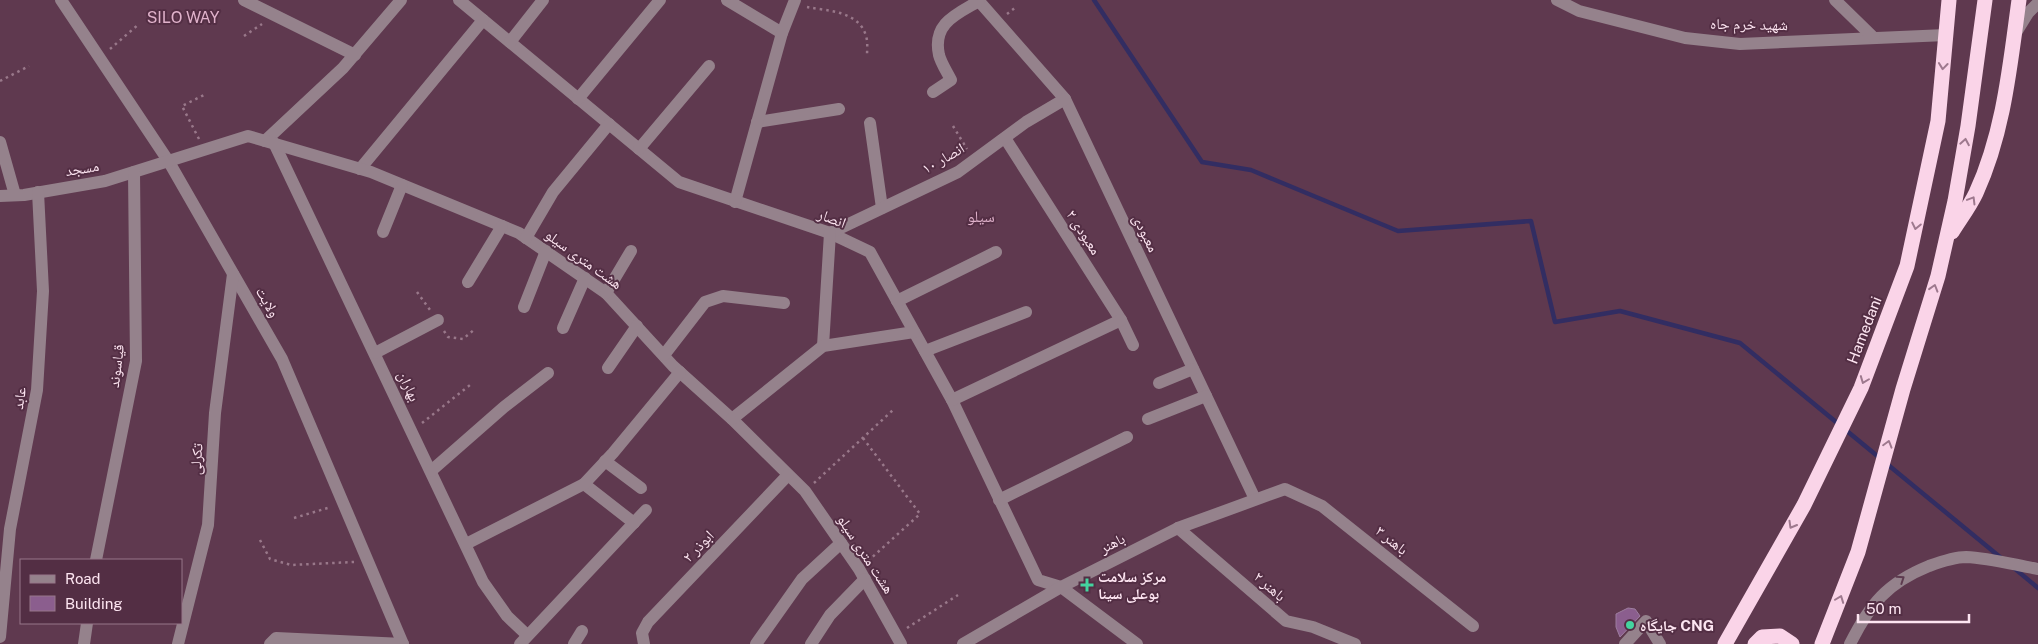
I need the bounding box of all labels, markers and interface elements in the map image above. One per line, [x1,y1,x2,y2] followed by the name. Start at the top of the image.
[147,8,220,27] district label: SILO WAY
[1710,15,1788,35] street label: شهید خرم جاه
[1938,62,1949,70] one-way arrow
[1960,138,1970,147] one-way arrow
[919,139,968,178] street label: انصار ۱۰
[64,157,100,179] street label: مسجد
[1965,197,1975,206] one-way arrow
[814,205,849,232] street label: انصار
[1061,206,1105,259] street label: معبودی ۲
[967,207,995,226] district label: سیلو
[1128,211,1162,256] street label: معبودی
[1911,221,1921,230] one-way arrow
[541,225,626,294] street label: هشت متری سیلو
[252,284,283,321] street label: ولایت
[1928,284,1938,292] one-way arrow
[1843,294,1885,366] street label: Hamedani
[105,343,128,389] street label: قیاسوند
[393,368,423,405] street label: بهاران
[1860,375,1870,383] one-way arrow
[9,385,30,411] street label: عابد
[1882,439,1893,448] one-way arrow
[186,442,208,475] street label: تکرلی
[833,511,898,598] street label: هشت متری سیلو
[1789,520,1799,529] one-way arrow
[1372,522,1411,559] street label: باهنر ۳
[679,527,718,566] street label: ابوذر ۲
[1096,530,1128,558] street label: باهنر
[20,559,182,624] legend
[1098,568,1166,603] place label: مرکز سلامت بوعلی سینا
[1250,568,1289,605] street label: باهنر ۲
[65,570,101,587] text: Road
[1895,576,1905,585] one-way arrow
[1080,578,1094,592] marker: مرکز سلامت بوعلی سینا
[1858,592,1969,624] scale bar
[65,595,123,612] text: Building
[1834,595,1844,603] one-way arrow
[1866,600,1901,617] text: 50 m
[1640,617,1714,634] place label: جایگاه CNG
[1624,619,1636,631] marker: جایگاه CNG

